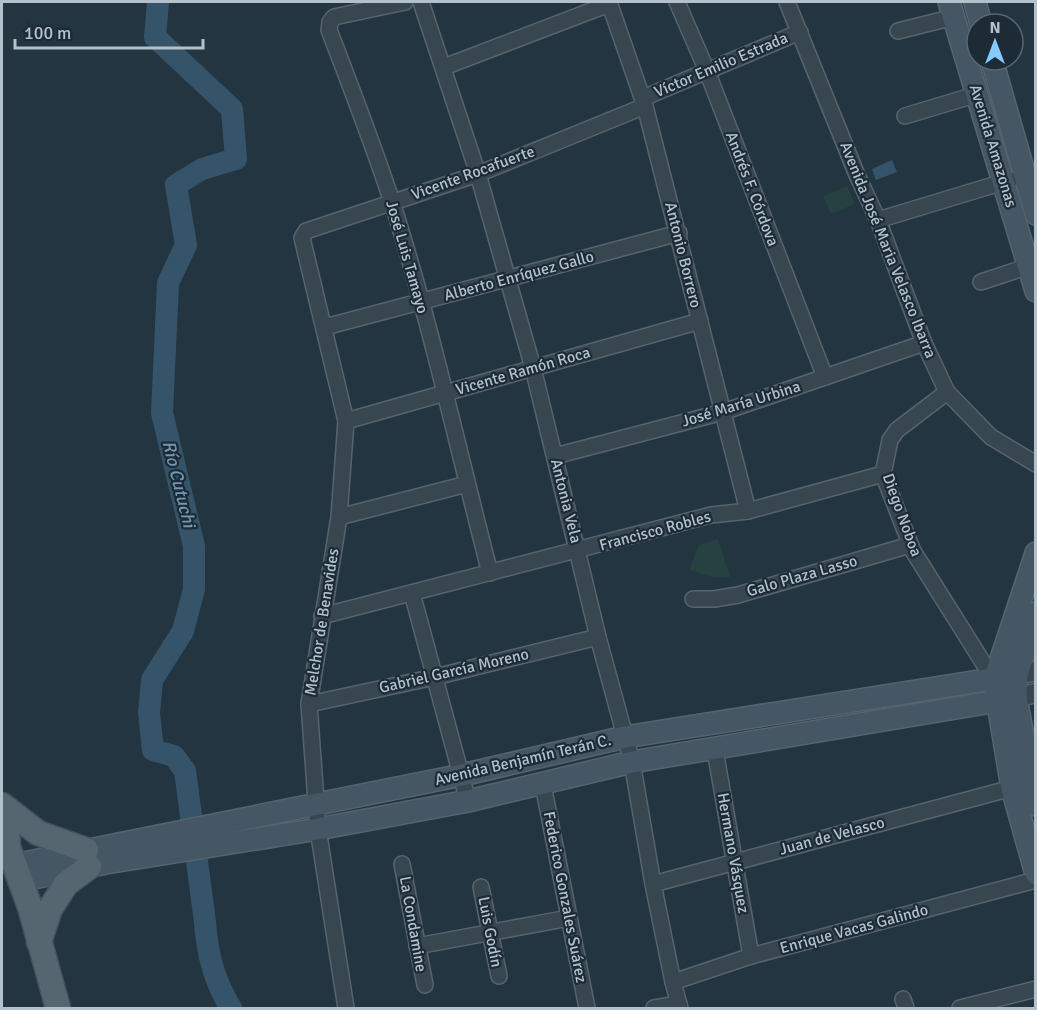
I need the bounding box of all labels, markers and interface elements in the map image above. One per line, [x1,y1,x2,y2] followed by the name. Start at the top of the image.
[15,12,202,50] scale bar
[965,12,1025,72] north arrow
[989,18,1001,38] text: N
[24,22,71,44] text: 100 m
[651,28,791,102] street label: Víctor Emilio Estrada
[965,82,1021,210] street label: Avenida Amazonas
[721,129,783,249] street label: Andrés F. Córdova
[835,139,941,361] street label: Avenida José Maria Velasco Ibarra
[409,141,537,205] street label: Vicente Rocafuerte
[381,198,433,316] street label: José Luis Tamayo
[660,200,706,310] street label: Antonio Borrero
[442,246,596,306] street label: Alberto Enríquez Gallo
[453,342,593,400] street label: Vicente Ramón Roca
[679,376,803,432] street label: José María Urbina
[158,438,201,532] water label: Río Cutuchi
[546,457,586,545] street label: Antonia Vela
[878,471,926,559] street label: Diego Noboa
[597,507,713,555] street label: Francisco Robles
[300,547,344,697] street label: Melchor de Benavides
[744,551,860,601] street label: Galo Plaza Lasso
[377,644,531,698] street label: Gabriel García Moreno
[433,730,613,790] street label: Avenida Benjamín Terán C.
[713,791,753,915] street label: Hermano Vásquez
[539,810,591,984] street label: Federico Gonzales Suárez
[777,812,887,860] street label: Juan de Velasco
[395,875,431,973] street label: La Condamine
[473,895,507,969] street label: Luis Godín
[778,900,930,958] street label: Enrique Vacas Galindo

